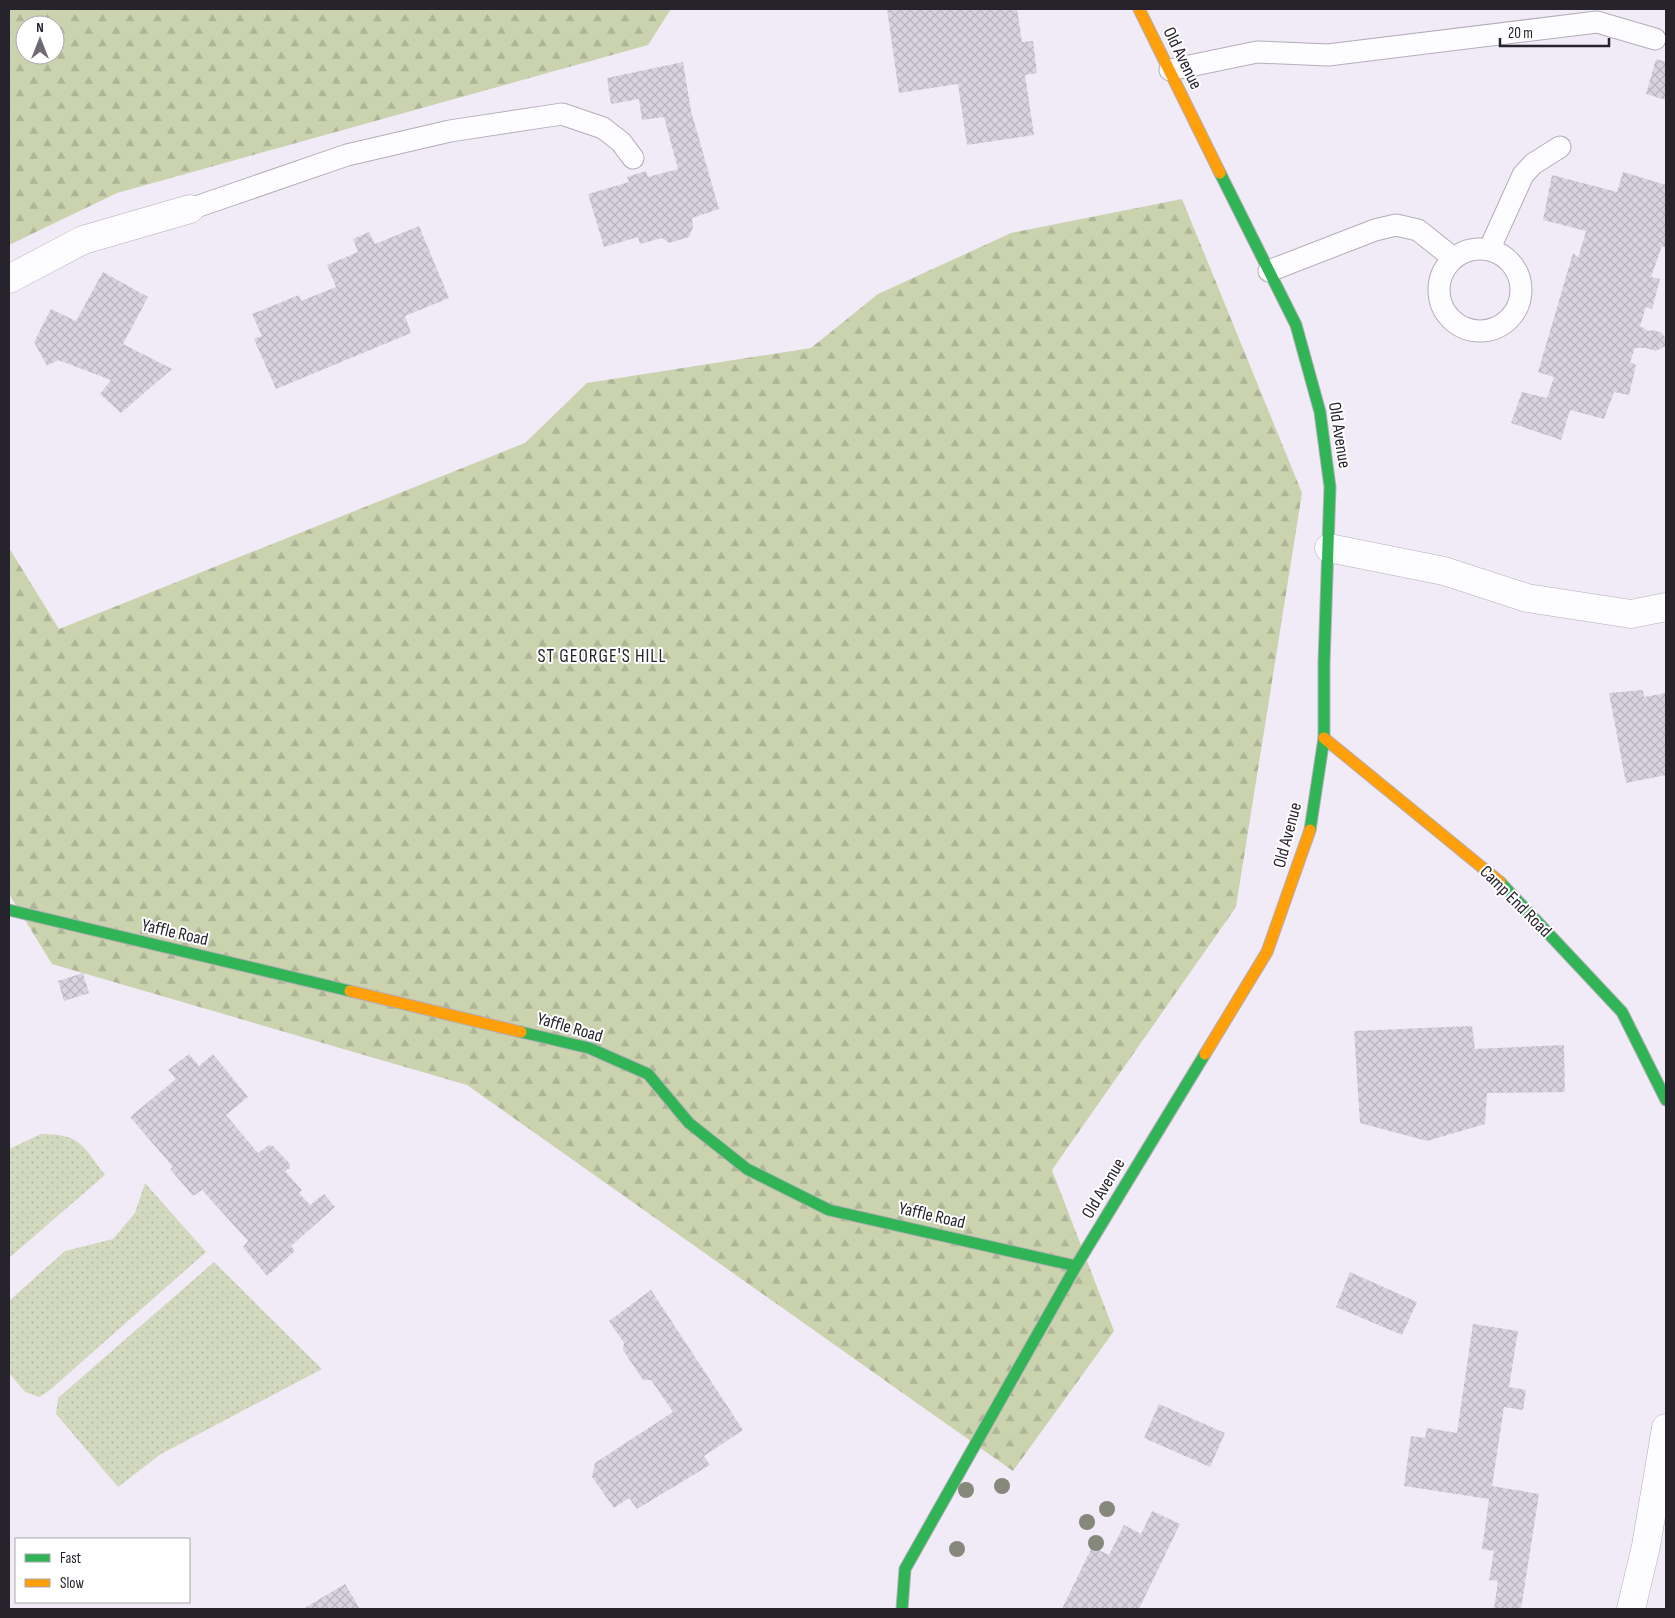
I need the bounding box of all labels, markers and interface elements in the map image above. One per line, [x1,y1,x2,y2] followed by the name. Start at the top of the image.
[15,15,65,65] north arrow
[1500,15,1609,47] scale bar
[36,19,44,36] text: N
[1159,24,1207,93] street label: Old Avenue
[1508,24,1533,43] text: 20 m
[1324,401,1355,470] street label: Old Avenue
[538,645,666,668] district label: ST GEORGE'S HILL
[1269,800,1306,870] street label: Old Avenue
[1475,861,1556,942] street label: Camp End Road
[140,915,210,950] street label: Yaffle Road
[535,1008,605,1047] street label: Yaffle Road
[1077,1154,1130,1222] street label: Old Avenue
[897,1198,967,1233] street label: Yaffle Road
[15,1538,190,1603] legend
[60,1549,82,1568] text: Fast
[60,1574,84,1593] text: Slow

